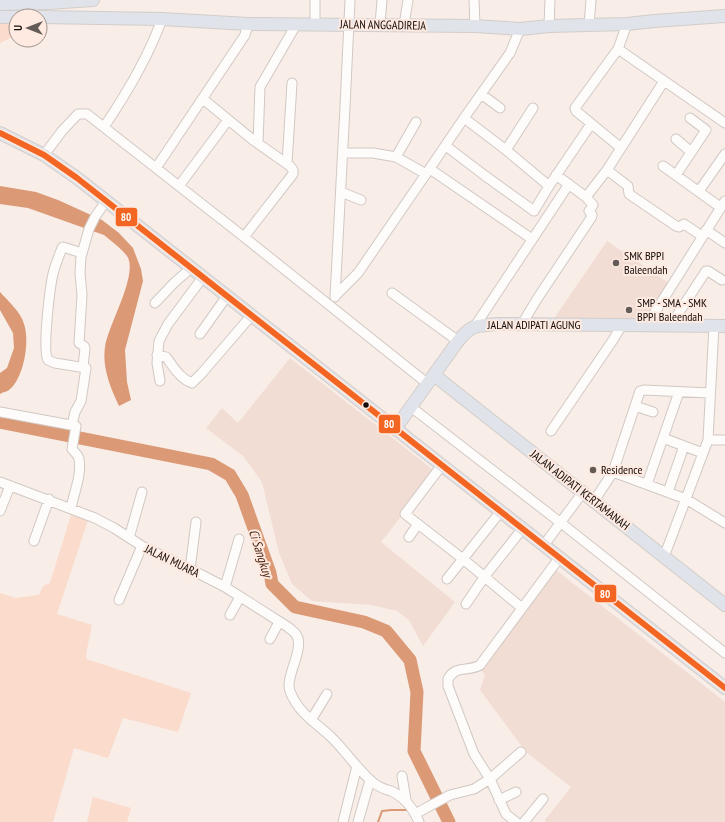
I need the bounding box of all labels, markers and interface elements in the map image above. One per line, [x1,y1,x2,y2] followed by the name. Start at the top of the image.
[8,8,48,48] north arrow
[339,16,427,33] street label: JALAN ANGGADIREJA
[11,25,25,31] text: U
[115,207,138,227] line badge: 80
[121,210,131,224] text: 80
[624,248,668,277] place label: SMK BPPI Baleendah
[611,258,621,268] marker: SMK BPPI Baleendah
[637,295,707,324] place label: SMP - SMA - SMK BPPI Baleendah
[624,305,634,315] marker: SMP - SMA - SMK BPPI Baleendah
[487,317,581,332] street label: JALAN ADIPATI AGUNG
[361,400,371,410] unlabelled marker
[378,414,401,434] line badge: 80
[384,417,394,431] text: 80
[527,446,633,533] street label: JALAN ADIPATI KERTAMANAH
[601,462,642,477] place label: Residence
[588,465,598,475] marker: Residence
[245,527,277,581] water label: Ci Sangkuy
[142,540,202,580] street label: JALAN MUARA
[594,584,617,603] line badge: 80
[600,587,610,601] text: 80

